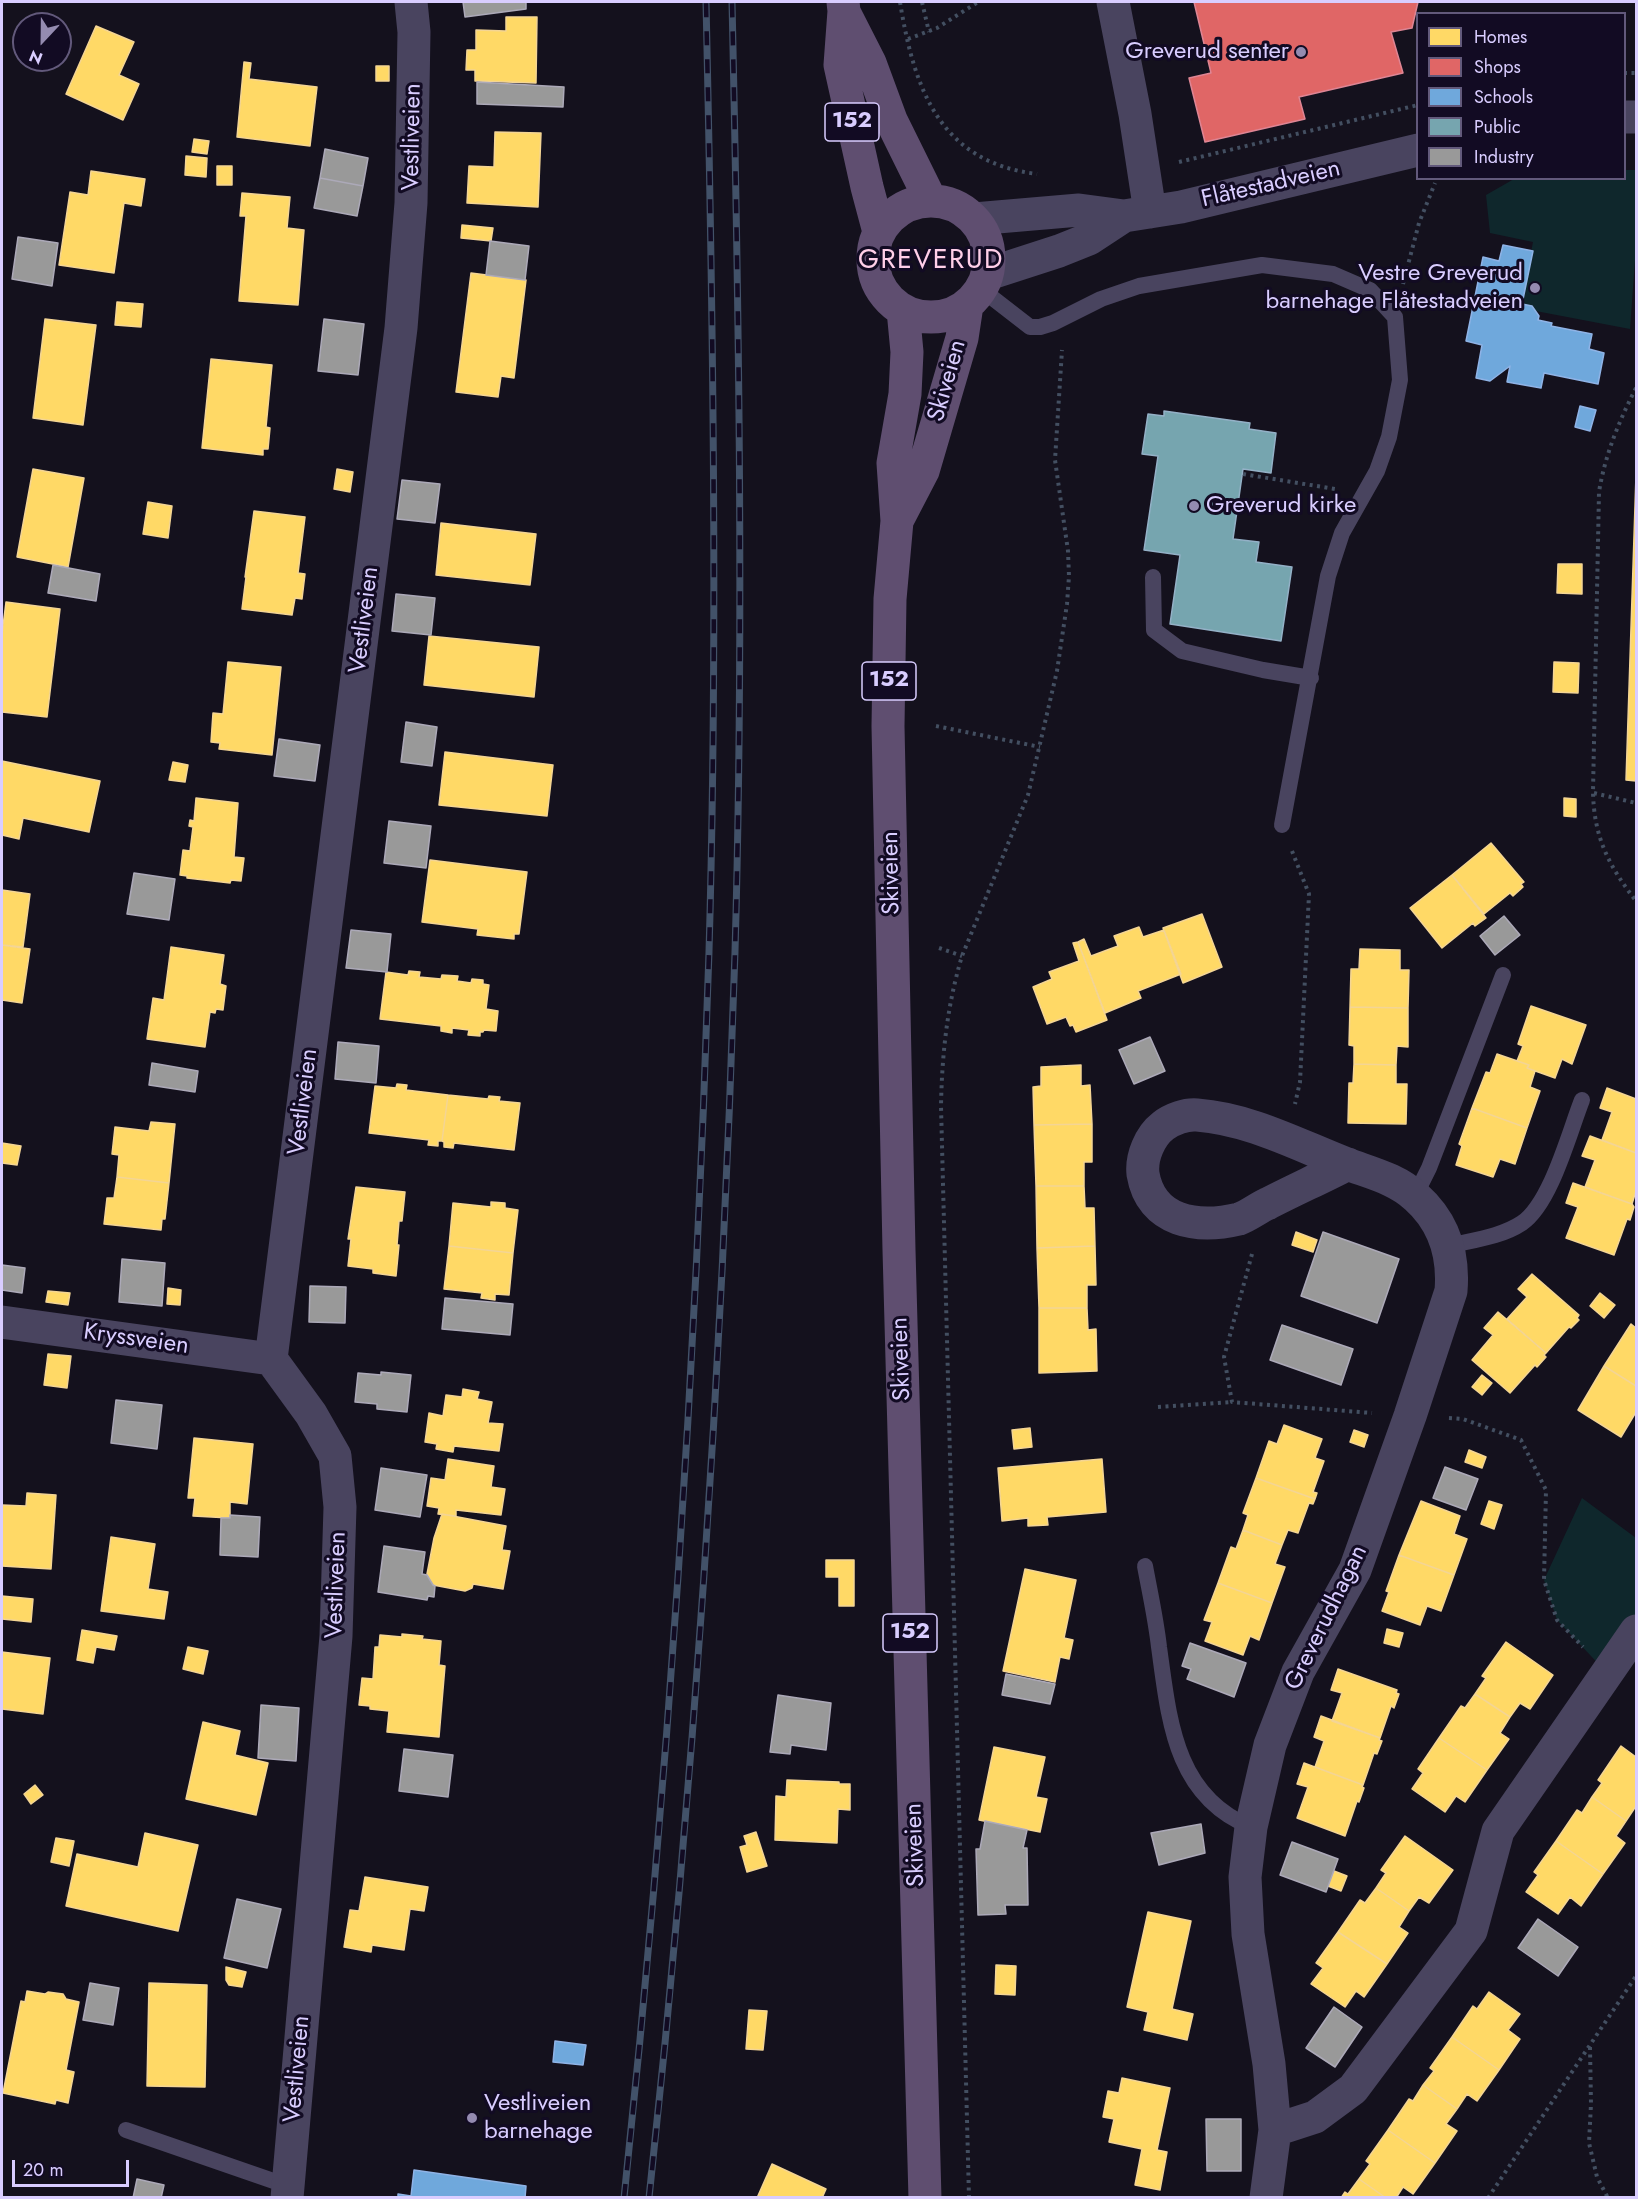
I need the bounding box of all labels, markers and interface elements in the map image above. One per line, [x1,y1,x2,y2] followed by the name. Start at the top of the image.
[12,12,72,72] north arrow
[1416,12,1626,180] legend
[1474,24,1527,50] text: Homes
[1125,38,1289,66] place label: Greverud senter
[26,44,46,70] text: N
[1294,45,1308,59] marker: Greverud senter
[1474,54,1521,80] text: Shops
[398,83,428,191] street label: Vestliveien
[1474,84,1533,110] text: Schools
[825,103,879,141] road number: 152
[1474,114,1521,140] text: Public
[1474,144,1534,170] text: Industry
[1199,155,1343,215] street label: Flåtestadveien
[858,245,1004,277] district label: GREVERUD
[1266,260,1523,316] place label: Vestre Greverud barnehage Flåtestadveien
[1528,281,1542,295] marker: Vestre Greverud barnehage Flåtestadveien
[923,337,973,425] street label: Skiveien
[1206,492,1356,520] place label: Greverud kirke
[1187,499,1201,513] marker: Greverud kirke
[344,565,386,675] street label: Vestliveien
[862,662,916,700] road number: 152
[877,831,907,915] street label: Skiveien
[283,1047,325,1157] street label: Vestliveien
[886,1317,918,1401] street label: Skiveien
[81,1318,191,1362] street label: Kryssveien
[321,1531,353,1639] street label: Vestliveien
[1280,1541,1374,1695] street label: Greverudhagan
[883,1614,937,1652] road number: 152
[900,1803,932,1887] street label: Skiveien
[279,2014,317,2124] street label: Vestliveien
[484,2090,593,2146] place label: Vestliveien barnehage
[465,2111,479,2125] marker: Vestliveien barnehage
[15,2148,132,2186] scale bar
[23,2157,63,2183] text: 20 m

